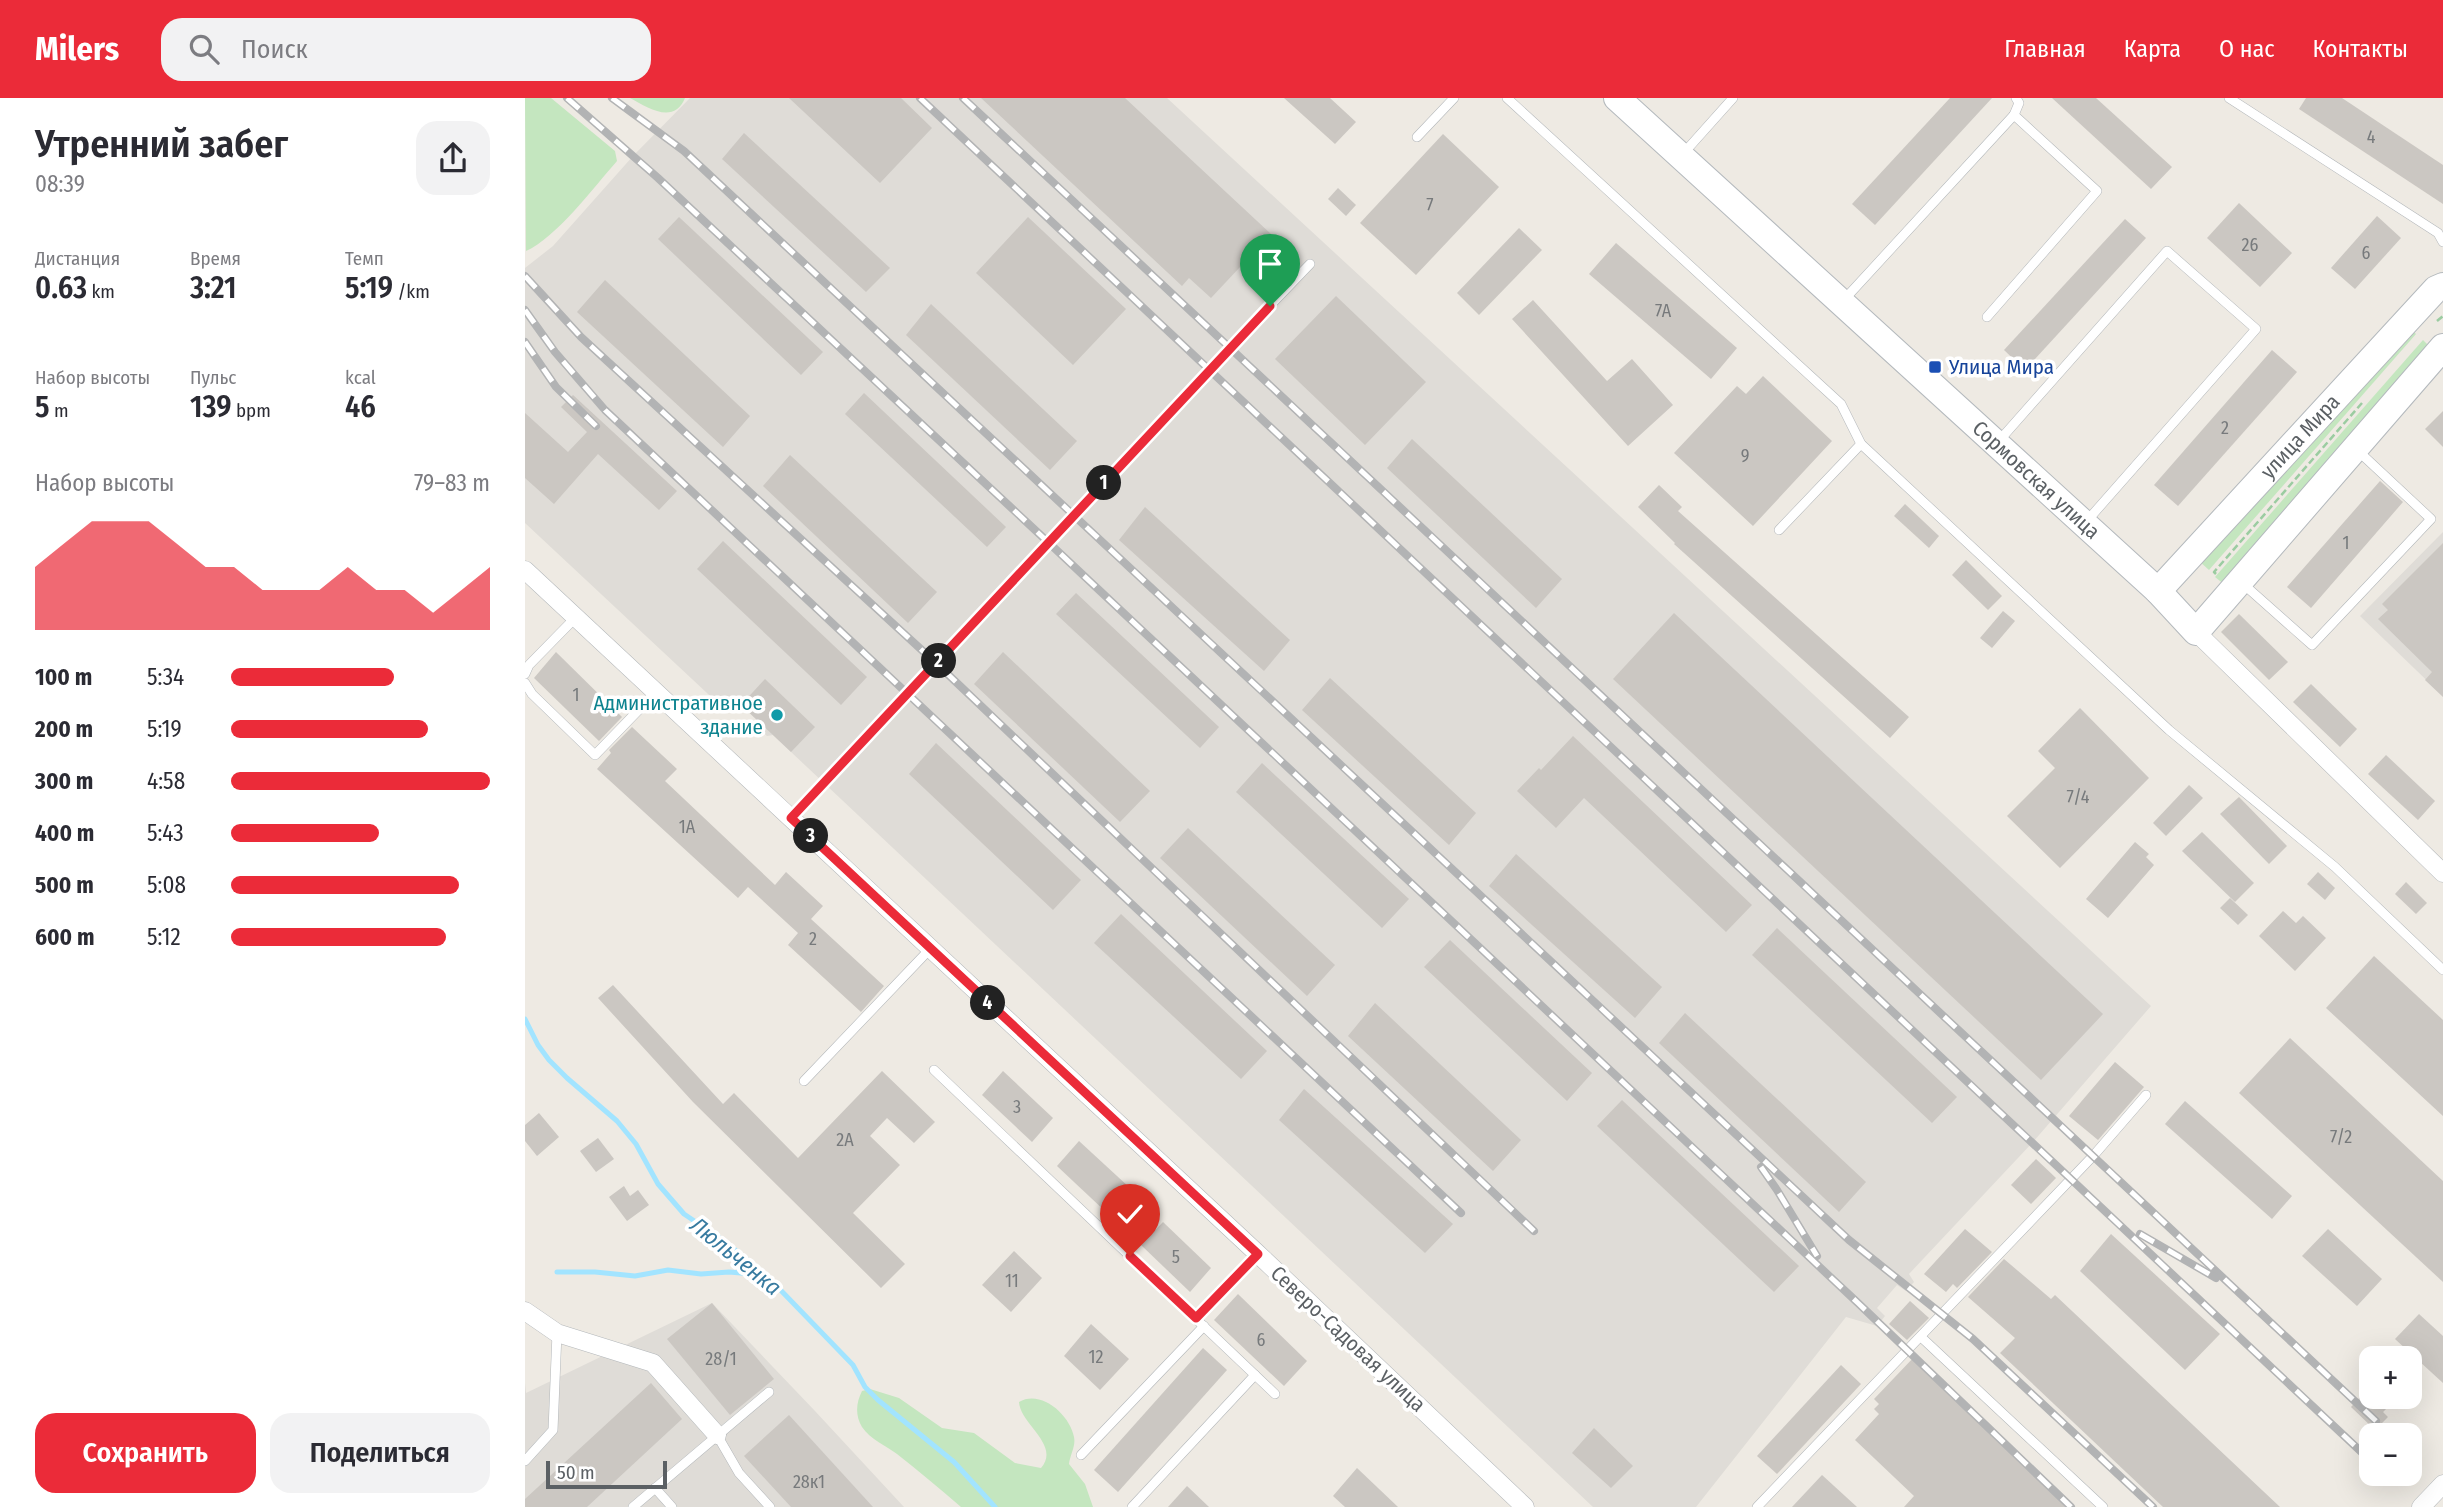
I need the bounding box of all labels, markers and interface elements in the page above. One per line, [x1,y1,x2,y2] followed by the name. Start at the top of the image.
[161,18,651,81] search box
[35,29,119,69] text: Milers
[185,30,223,68] icon: search
[241,34,308,65] text: Поиск
[2004,35,2086,63] text: Главная
[2124,35,2181,63] text: Карта
[2219,35,2274,63] text: О нас
[2312,35,2408,63] text: Контакты
[35,121,288,167] text: Утренний забег
[416,121,490,195] button: share
[2367,126,2376,148] house number: 4
[35,170,85,198] text: 08:39
[1426,194,1434,216] house number: 7
[1240,234,1300,306] pin
[2242,234,2259,256] house number: 26
[2362,242,2371,264] house number: 6
[1251,245,1289,283] icon: arrive
[35,247,120,270] text: Дистанция
[190,247,241,270] text: Время
[345,247,384,270] text: Темп
[35,270,87,306] text: 0.63
[190,270,237,306] text: 3:21
[345,270,393,306] text: 5:19
[87,280,115,303] text: km
[393,280,430,303] text: /km
[1655,300,1672,322] house number: 7А
[1948,354,2054,380] place label: Улица Мира
[1927,359,1943,375] marker: Улица Мира
[35,366,150,389] text: Набор высоты
[190,366,236,389] text: Пульс
[345,366,376,389] text: kcal
[35,389,50,425] text: 5
[190,389,232,425] text: 139
[345,389,376,425] text: 46
[2255,389,2345,484] street label: улица Мира
[50,399,69,422] text: m
[232,399,271,422] text: bpm
[1967,415,2105,545] street label: Сормовская улица
[2221,417,2229,439] house number: 2
[1741,445,1749,467] house number: 9
[1087,466,1121,500] pin: 1
[35,469,174,497] text: Набор высоты
[414,469,490,497] text: 79–83 m
[1099,471,1108,494] text: 1
[2342,532,2350,554] house number: 1
[921,644,957,678] pin: 2
[934,649,943,672] text: 2
[35,663,92,691] text: 100 m
[147,663,184,691] text: 5:34
[572,684,580,706] house number: 1
[593,690,763,740] place label: Административное здание
[769,707,785,723] marker: Административное здание
[35,715,93,743] text: 200 m
[147,715,182,743] text: 5:19
[35,767,93,795] text: 300 m
[147,767,185,795] text: 4:58
[2067,786,2090,808] house number: 7/4
[679,816,696,838] house number: 1А
[793,818,829,854] pin: 3
[35,819,94,847] text: 400 m
[147,819,184,847] text: 5:43
[806,824,815,847] text: 3
[35,871,94,899] text: 500 m
[147,871,186,899] text: 5:08
[35,923,94,951] text: 600 m
[147,923,181,951] text: 5:12
[809,928,817,950] house number: 2
[971,986,1005,1020] pin: 4
[983,991,992,1014] text: 4
[1013,1096,1021,1118] house number: 3
[2330,1126,2352,1148] house number: 7/2
[836,1129,854,1151] house number: 2А
[1100,1184,1160,1256] pin
[1111,1195,1149,1233] icon: check
[684,1210,787,1301] water label: Люльченка
[1172,1246,1180,1268] house number: 5
[1265,1260,1431,1418] street label: Северо-Садовая улица
[1005,1270,1019,1292] house number: 11
[1257,1329,1266,1351] house number: 6
[1089,1346,1104,1368] house number: 12
[2359,1346,2422,1486] map controls
[2359,1346,2422,1409] button: +
[705,1348,737,1370] house number: 28/1
[35,1413,256,1493] button: Сохранить
[270,1413,490,1493] button: Поделиться
[2359,1423,2422,1486] button: −
[546,1458,667,1490] scale bar
[557,1461,595,1484] text: 50 m
[793,1471,825,1493] house number: 28к1

